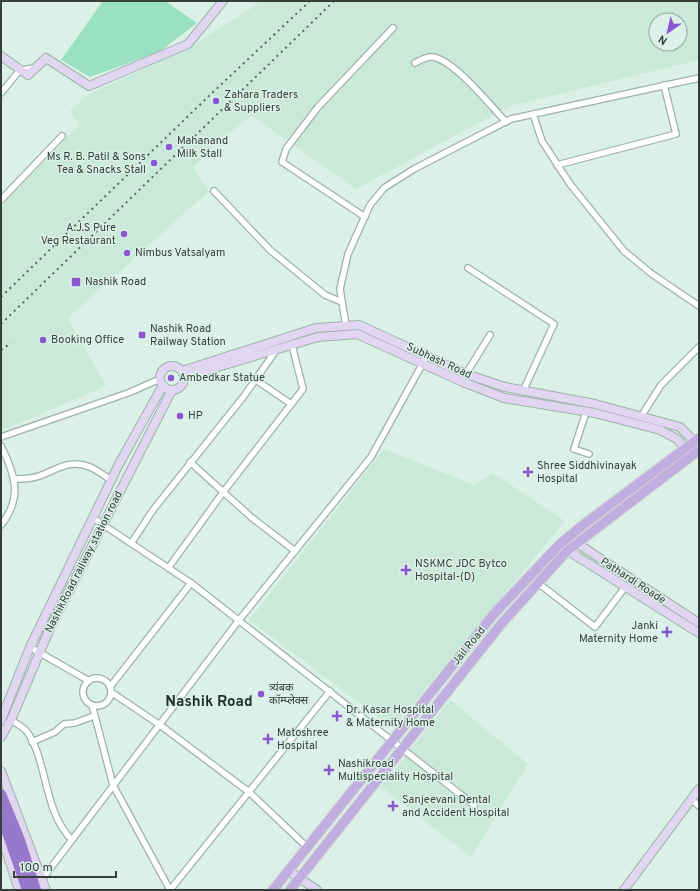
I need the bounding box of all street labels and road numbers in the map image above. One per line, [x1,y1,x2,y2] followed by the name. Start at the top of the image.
[404,340,474,382] street label: Subhash Road
[42,489,126,635] street label: NashikRoad railway station road
[598,555,668,607] street label: Pathardi Roade
[449,624,489,668] street label: Jail Road

